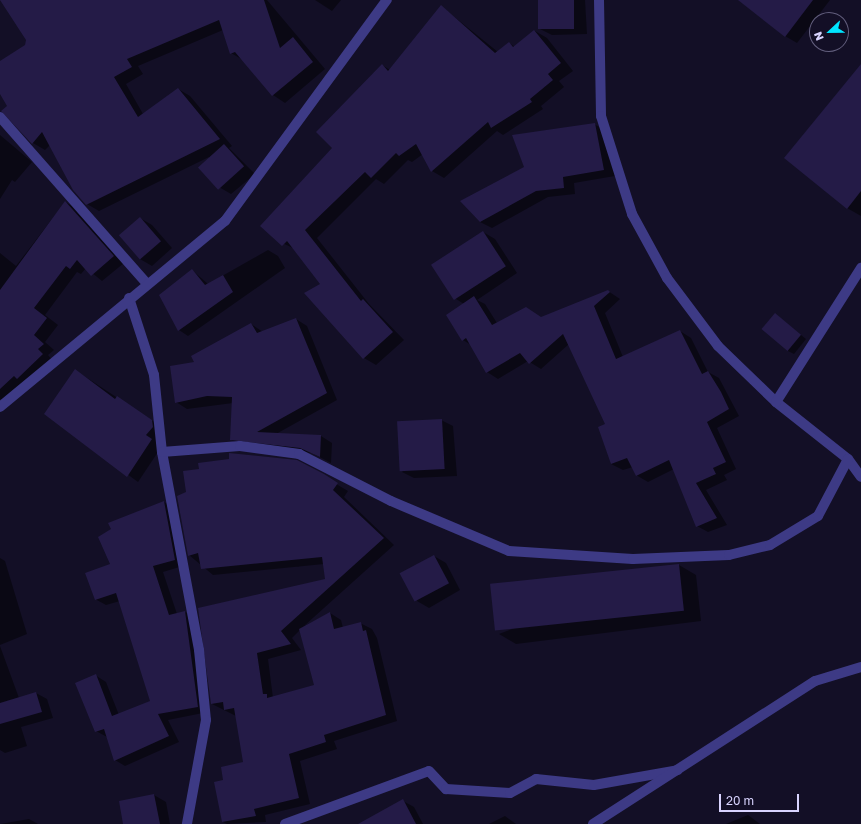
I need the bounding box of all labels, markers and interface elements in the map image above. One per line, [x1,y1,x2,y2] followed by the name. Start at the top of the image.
[809,12,849,52] north arrow
[811,30,826,43] text: N
[721,786,801,812] scale bar
[726,793,754,808] text: 20 m

